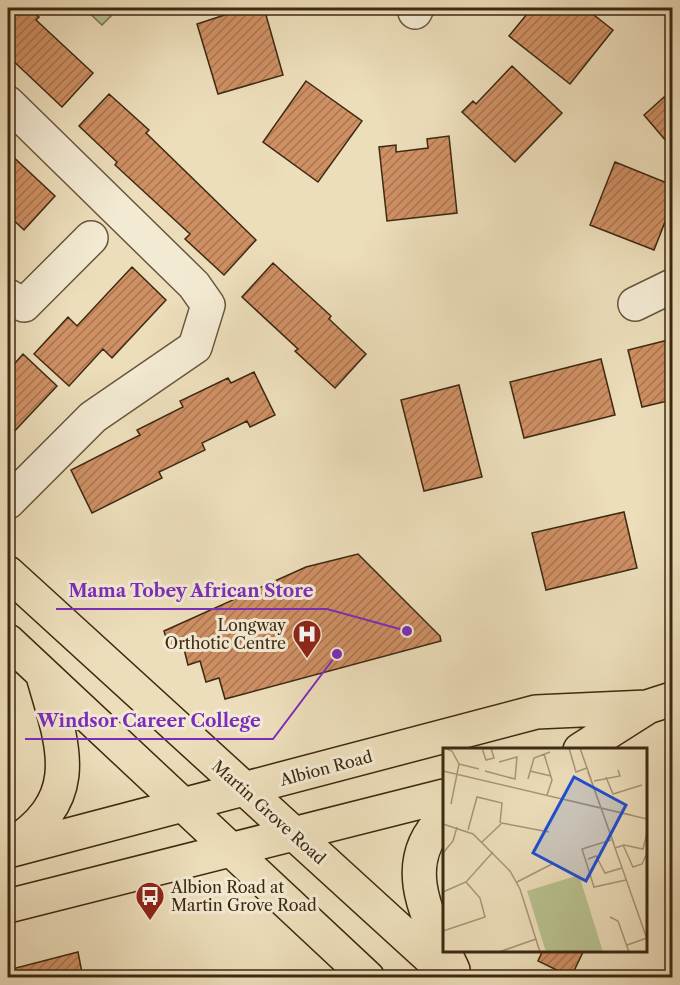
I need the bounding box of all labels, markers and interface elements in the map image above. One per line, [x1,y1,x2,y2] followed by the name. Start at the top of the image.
[56,573,327,609] callout: Mama Tobey African Store
[68,580,314,602] text: Mama Tobey African Store
[165,615,287,653] place label: Longway Orthotic Centre
[291,618,323,660] hospital icon: Longway Orthotic Centre
[25,703,273,739] callout: Windsor Career College
[36,710,261,732] text: Windsor Career College
[277,746,375,790] street label: Albion Road
[443,748,647,952] inset map
[208,756,330,868] street label: Martin Grove Road
[170,877,317,915] place label: Albion Road at Martin Grove Road
[134,880,166,922] bus stop icon: Albion Road at Martin Grove Road

